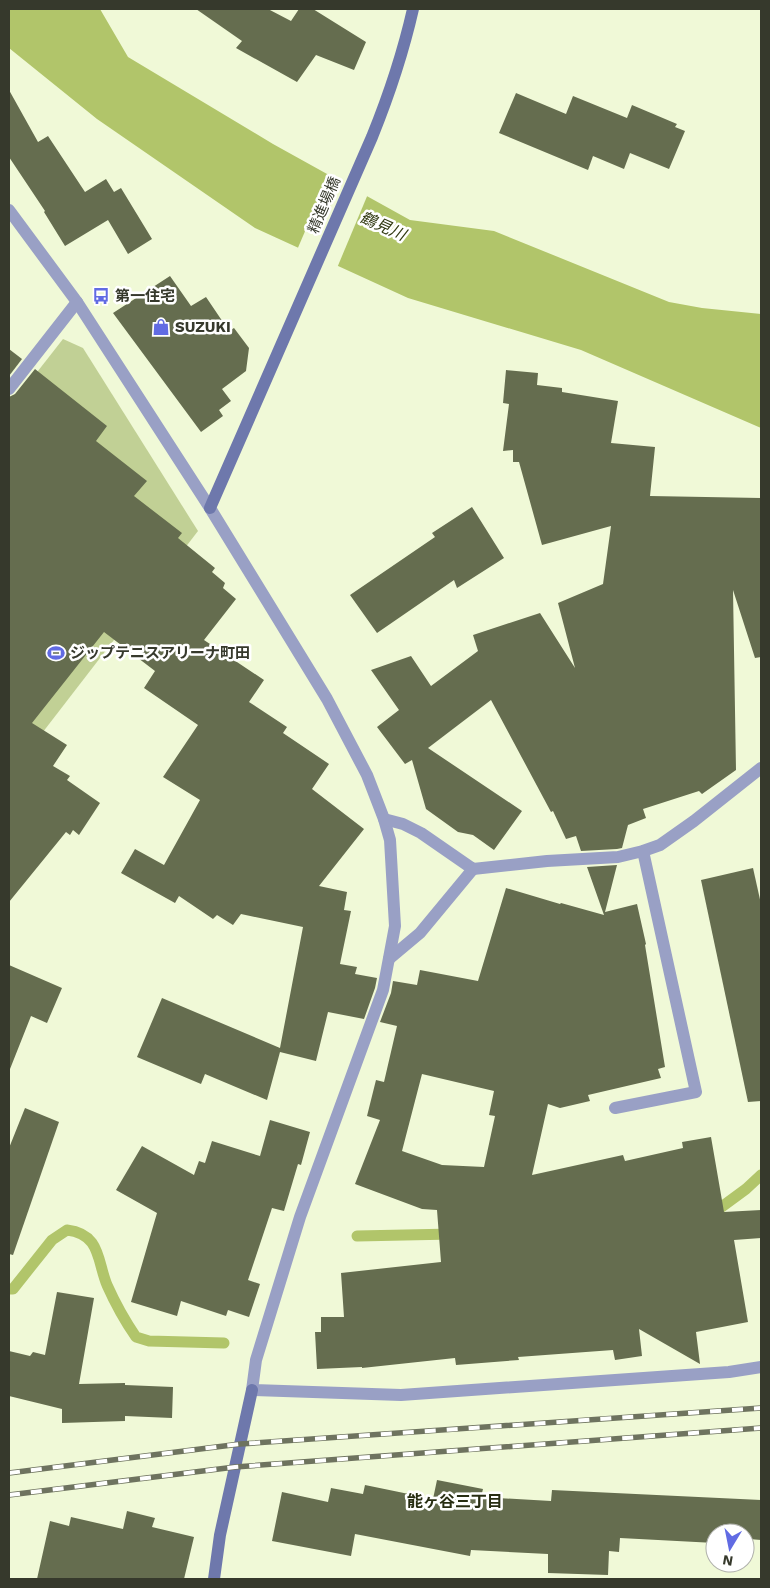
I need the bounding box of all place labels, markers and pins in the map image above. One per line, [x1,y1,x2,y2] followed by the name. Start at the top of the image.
[91,286,111,306] bus stop icon: 第一住宅
[115,287,175,305] place label: 第一住宅
[151,317,171,337] shop icon: SUZUKI
[175,318,231,336] place label: SUZUKI
[46,643,66,663] sports icon: ジップテニスアリーナ町田
[70,644,250,662] place label: ジップテニスアリーナ町田

